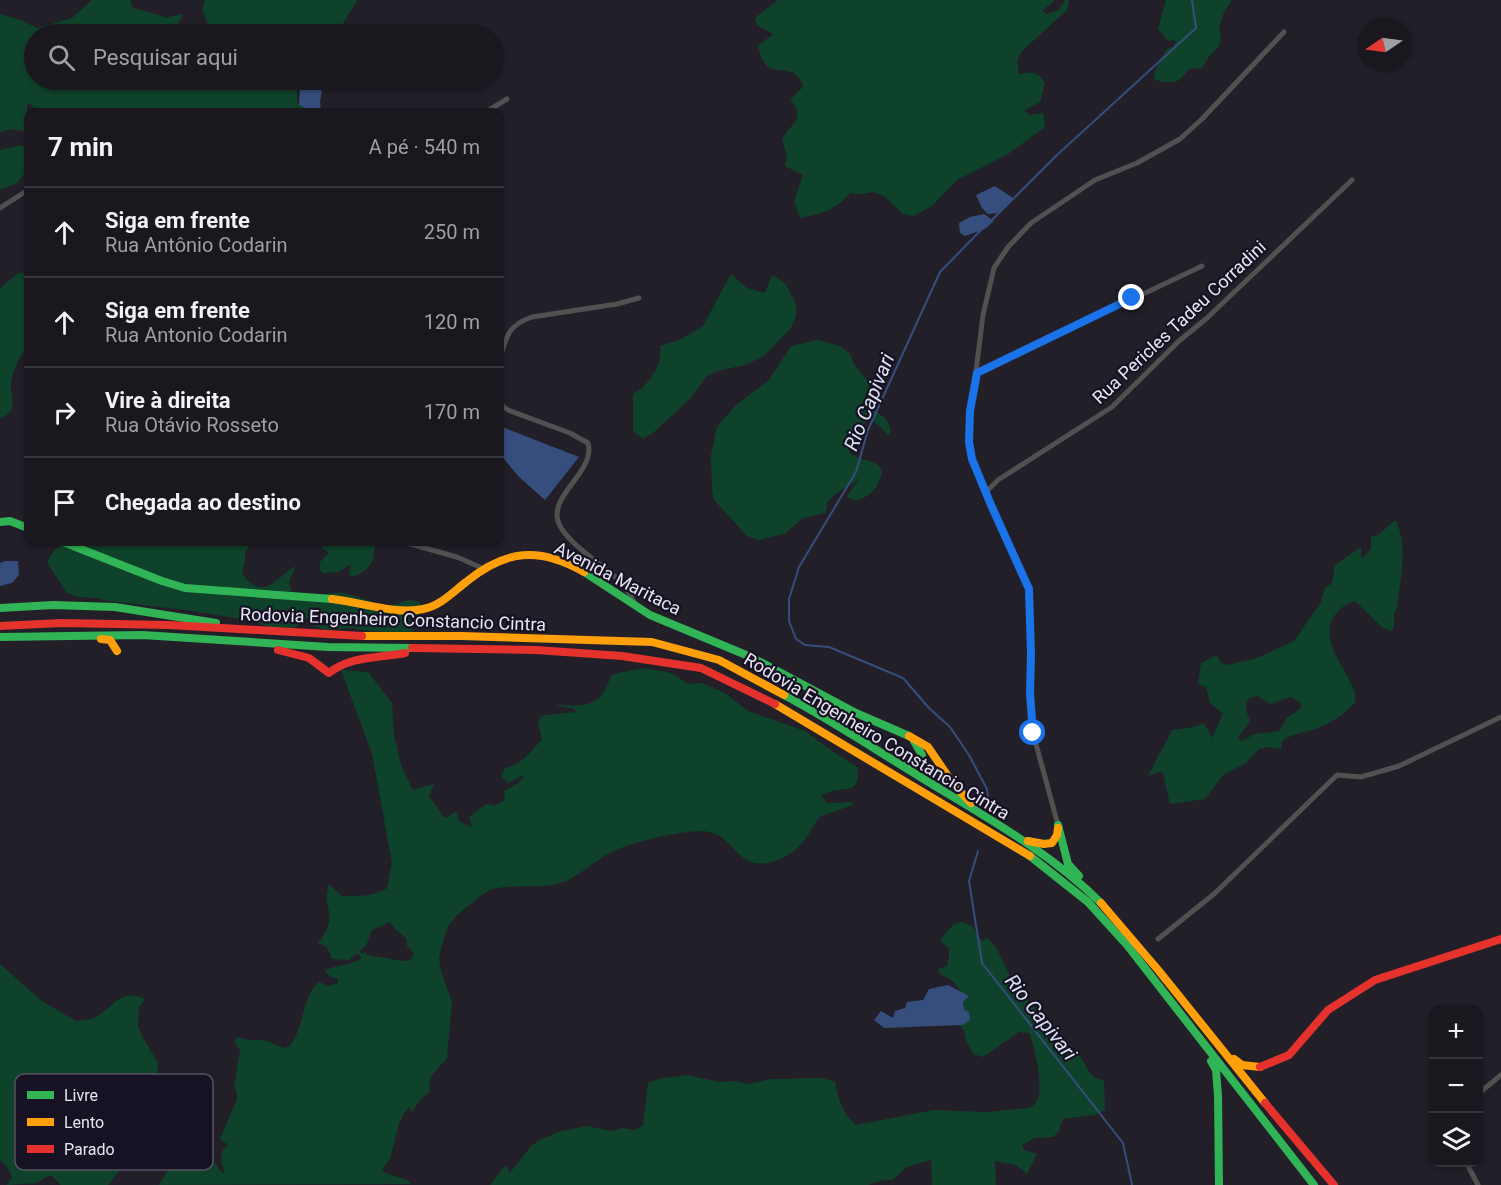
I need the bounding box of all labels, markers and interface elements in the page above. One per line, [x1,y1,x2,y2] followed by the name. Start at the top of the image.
[1357,18,1411,72] north arrow
[24,24,504,90] search box
[45,41,78,74] icon: search
[93,45,238,70] text: Pesquisar aqui
[48,132,113,162] text: 7 min
[369,135,480,159] text: A pé · 540 m
[105,208,250,233] text: Siga em frente
[48,216,81,249] icon: ahead
[424,220,480,244] text: 250 m
[105,233,288,257] text: Rua Antônio Codarin
[1088,236,1270,408] street label: Rua Pericles Tadeu Corradini
[1118,284,1144,310] route end
[105,298,250,323] text: Siga em frente
[48,306,81,339] icon: ahead
[424,310,480,334] text: 120 m
[105,323,288,347] text: Rua Antonio Codarin
[839,350,899,454] water label: Rio Capivari
[105,388,231,413] text: Vire à direita
[48,396,81,429] icon: right
[424,400,480,424] text: 170 m
[105,413,279,437] text: Rua Otávio Rosseto
[48,486,81,519] icon: arrive
[105,490,301,515] text: Chegada ao destino
[551,537,685,619] street label: Avenida Maritaca
[240,603,546,635] street label: Rodovia Engenheiro Constancio Cintra
[740,648,1014,824] street label: Rodovia Engenheiro Constancio Cintra
[1019,719,1045,745] route start
[1000,969,1082,1065] water label: Rio Capivari
[1429,1005,1483,1167] map controls
[1429,1005,1483,1059] button: +
[1429,1059,1483,1113] button: −
[15,1074,213,1170] legend
[64,1086,98,1105] text: Livre
[64,1113,104,1132] text: Lento
[1429,1113,1483,1167] button: layers
[64,1140,115,1159] text: Parado

